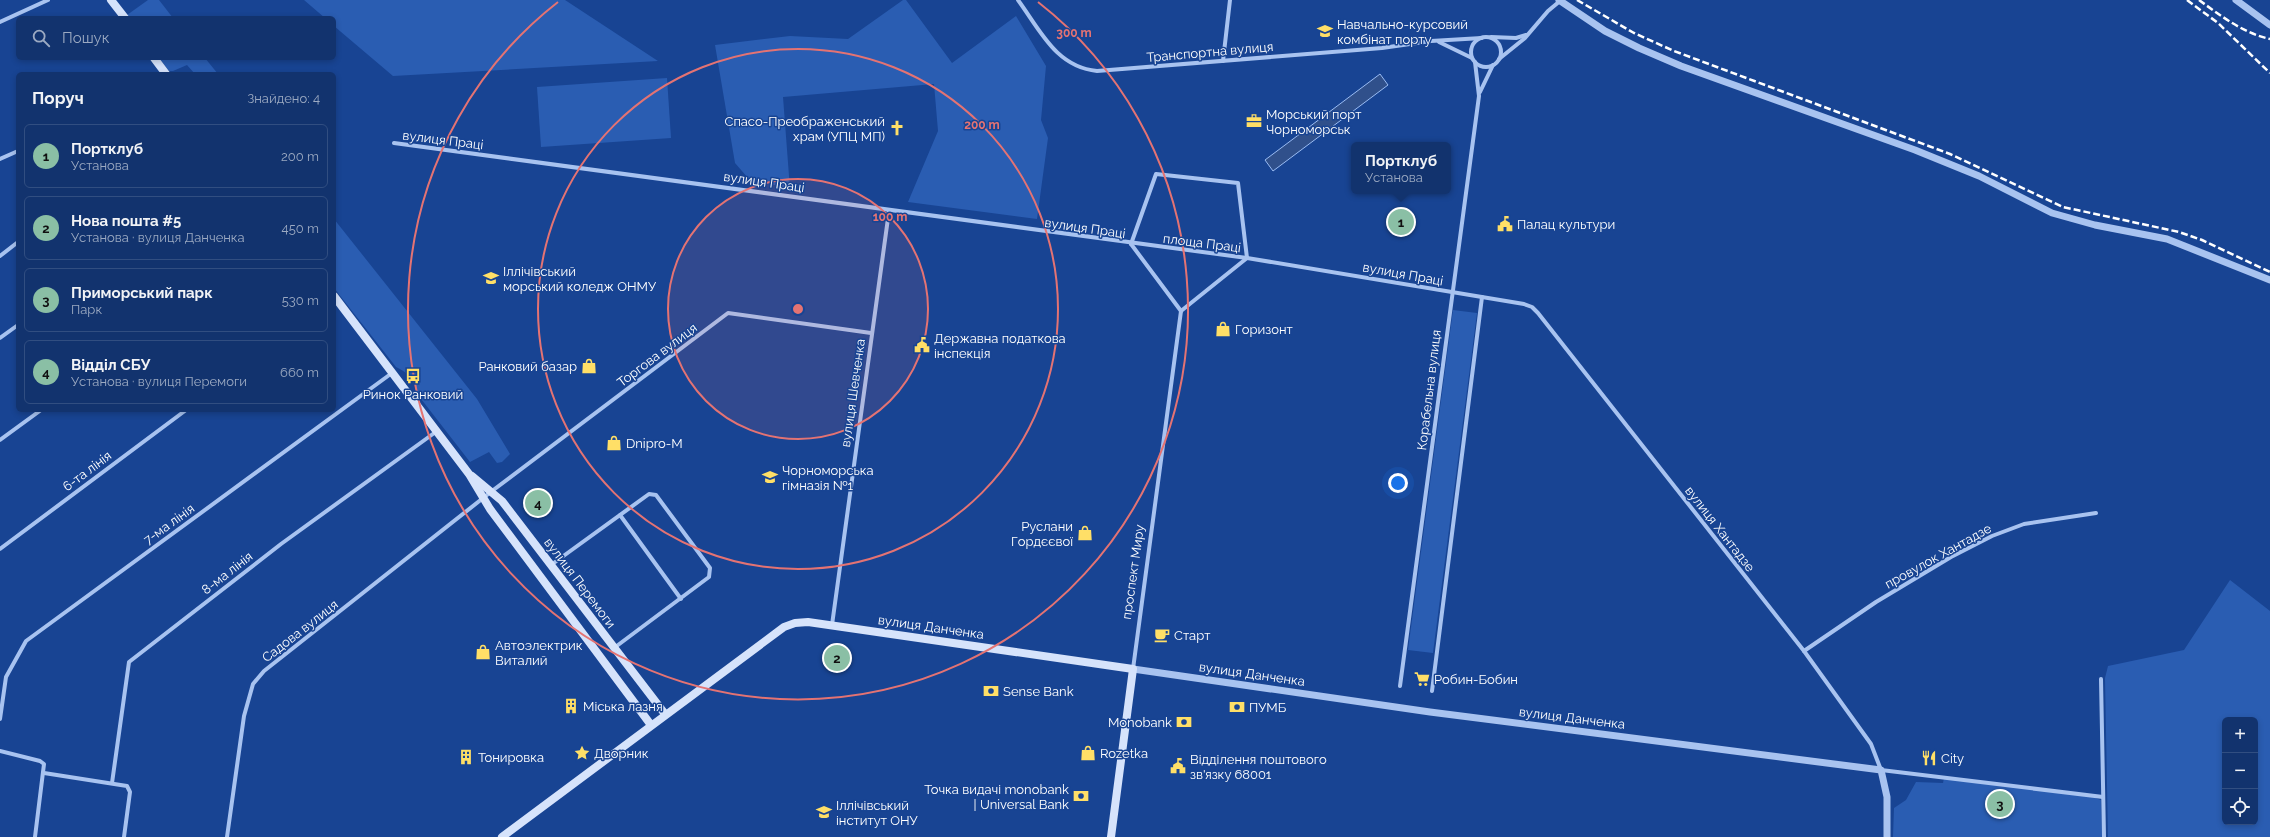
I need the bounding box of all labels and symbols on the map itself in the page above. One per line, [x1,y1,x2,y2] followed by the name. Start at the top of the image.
[1337,17,1468,47] place label: Навчально-курсовий комбінат порту
[1316,22,1334,40] school or university icon: Навчально-курсовий комбінат порту
[1056,26,1092,40] text: 300 m
[1146,39,1274,65] street label: Транспортна вулиця
[1266,107,1361,137] place label: Морський порт Чорноморськ
[1245,112,1263,130] office icon: Морський порт Чорноморськ
[724,114,885,144] place label: Спасо-Преображенський храм (УПЦ МП)
[964,118,1000,132] text: 200 m
[888,119,906,137] church icon: Спасо-Преображенський храм (УПЦ МП)
[402,128,484,152] street label: вулиця Праці
[723,169,805,195] street label: вулиця Праці
[1388,207,1414,237] pin: 1
[873,210,907,224] text: 100 m
[1044,215,1126,241] street label: вулиця Праці
[1496,215,1514,233] public building icon: Палац культури
[1517,217,1615,232] place label: Палац культури
[1162,231,1242,255] street label: площа Праці
[1362,260,1444,288] street label: вулиця Праці
[503,264,657,294] place label: Іллічівський морський коледж ОНМУ
[482,269,500,287] school or university icon: Іллічівський морський коледж ОНМУ
[791,302,805,316] centre of rings
[614,320,700,390] street label: Торгова вулиця
[1214,320,1232,338] shop icon: Горизонт
[1235,322,1293,337] place label: Горизонт
[1414,329,1444,451] street label: Корабельна вулиця
[934,331,1066,361] place label: Державна податкова інспекція
[913,336,931,354] public building icon: Державна податкова інспекція
[838,338,868,448] street label: вулиця Шевченка
[580,357,598,375] shop icon: Ранковий базар
[478,359,577,374] place label: Ранковий базар
[404,367,422,385] bus stop icon: Ринок Ранковий
[363,387,463,402] place label: Ринок Ранковий
[605,434,623,452] shop icon: Dnipro-M
[626,436,683,451] place label: Dnipro-M
[60,448,114,494] street label: 6-та лінія
[782,463,874,493] place label: Чорноморська гімназія №1
[761,468,779,486] school or university icon: Чорноморська гімназія №1
[1388,473,1408,493] your location
[1682,483,1758,575] street label: вулиця Хантадзе
[525,488,551,518] pin: 4
[141,501,197,547] street label: 7-ма лінія
[1011,519,1073,549] place label: Руслани Гордєєвої
[1882,520,1994,592] street label: провулок Хантадзе
[1076,524,1094,542] shop icon: Руслани Гордєєвої
[1119,524,1147,620] street label: проспект Миру
[541,535,619,631] street label: вулиця Перемоги
[199,549,255,597] street label: 8-ма лінія
[259,597,341,665] street label: Садова вулиця
[877,612,985,642] street label: вулиця Данченка
[1153,626,1171,644] cafe icon: Старт
[1174,628,1210,643] place label: Старт
[495,638,583,668] place label: Автоэлектрик Виталий
[474,643,492,661] shop icon: Автоэлектрик Виталий
[824,643,850,673] pin: 2
[1198,659,1306,689] street label: вулиця Данченка
[1413,670,1431,688] supermarket icon: Робин-Бобин
[1434,672,1518,687] place label: Робин-Бобин
[982,682,1000,700] bank icon: Sense Bank
[1003,684,1074,699] place label: Sense Bank
[562,697,580,715] building icon: Міська лазня
[1228,698,1246,716] bank icon: ПУМБ
[583,699,663,714] place label: Міська лазня
[1249,700,1287,715] place label: ПУМБ
[1518,704,1626,732] street label: вулиця Данченка
[1175,713,1193,731] bank icon: Monobank
[1108,715,1172,730] place label: Monobank
[573,744,591,762] place icon: Дворник
[1079,744,1097,762] shop icon: Rozetka
[594,746,649,761] place label: Дворник
[1100,746,1148,761] place label: Rozetka
[457,748,475,766] building icon: Тонировка
[1920,749,1938,767] restaurant icon: City
[478,750,544,765] place label: Тонировка
[1941,751,1964,766] place label: City
[1190,752,1327,782] place label: Відділення поштового зв'язку 68001
[1169,757,1187,775] public building icon: Відділення поштового зв'язку 68001
[924,782,1069,812] place label: Точка видачі monobank | Universal Bank
[1072,787,1090,805] bank icon: Точка видачі monobank | Universal Bank
[1987,789,2013,819] pin: 3
[836,798,919,828] place label: Іллічівський інститут ОНУ
[815,803,833,821] school or university icon: Іллічівський інститут ОНУ

